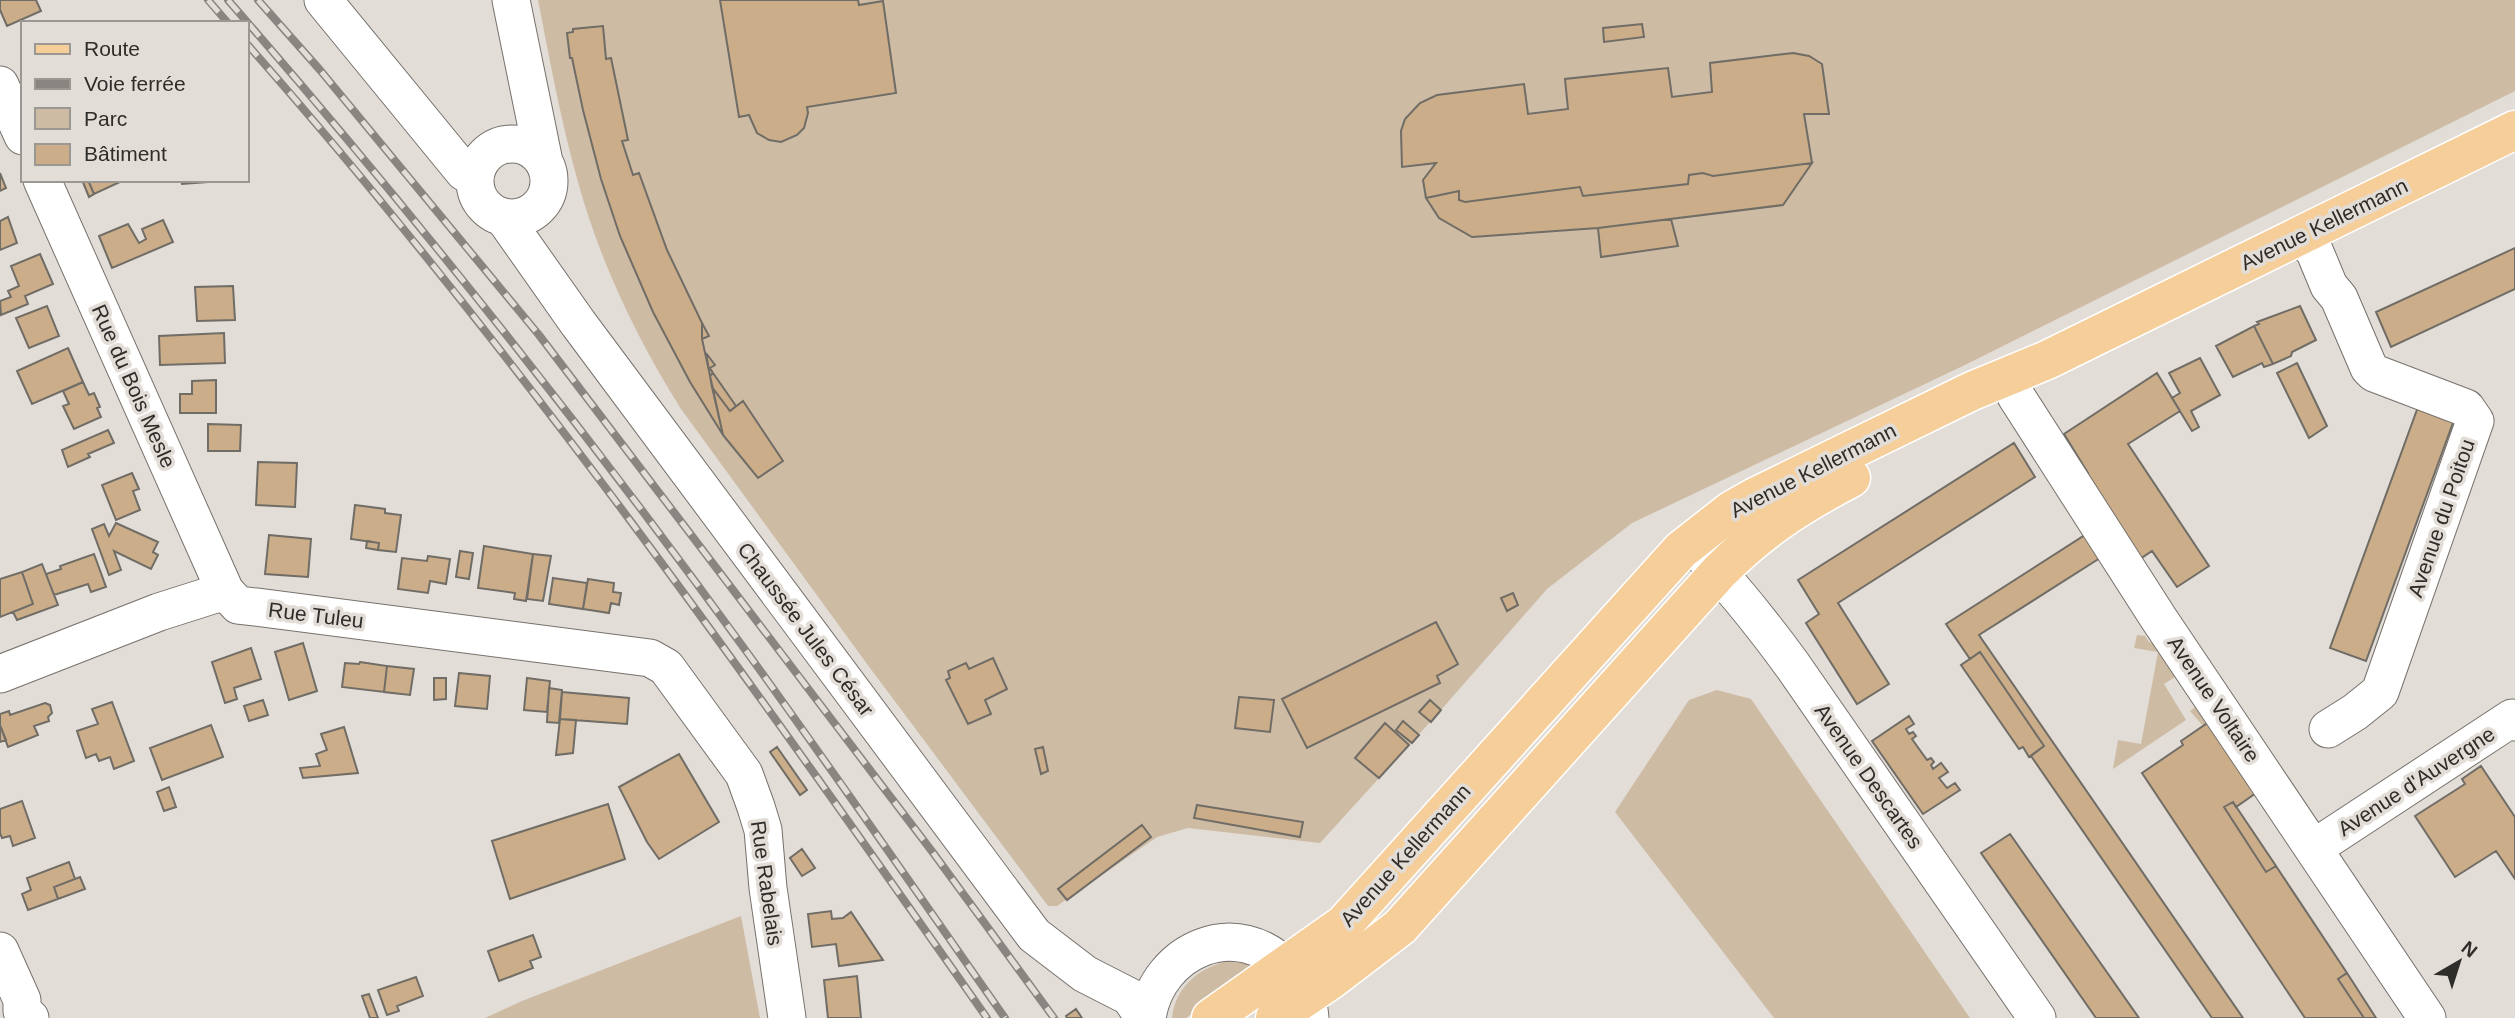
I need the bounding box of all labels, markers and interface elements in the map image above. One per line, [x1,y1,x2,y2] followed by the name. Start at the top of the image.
[21,21,248,182] legend
[84,37,140,60] text: Route
[84,72,186,95] text: Voie ferrée
[84,107,127,130] text: Parc
[84,142,167,165] text: Bâtiment
[2237,174,2411,274] street label: Avenue Kellermann
[88,301,180,471] street label: Rue du Bois Mesle
[1726,418,1900,522] street label: Avenue Kellermann
[2403,436,2479,600] street label: Avenue du Poitou
[733,538,879,720] street label: Chaussée Jules César
[267,598,365,632] street label: Rue Tuleu
[2163,632,2265,766] street label: Avenue Voltaire
[1810,699,1928,853] street label: Avenue Descartes
[2333,722,2499,840] street label: Avenue d'Auvergne
[1335,779,1475,931] street label: Avenue Kellermann
[747,819,787,947] street label: Rue Rabelais
[2424,927,2494,997] north arrow
[2457,937,2481,962] text: N

